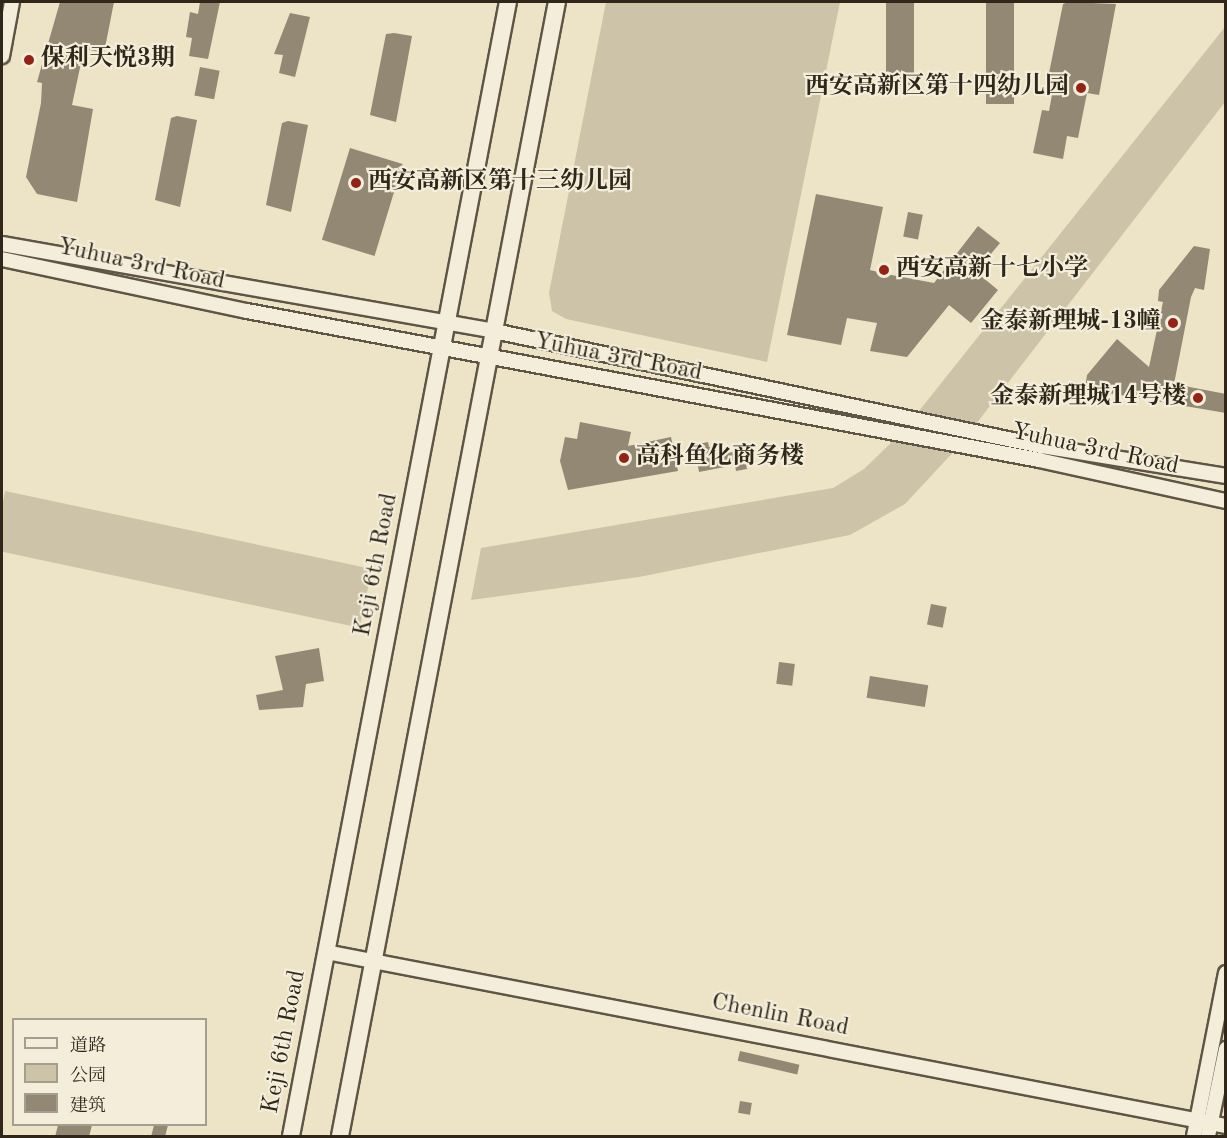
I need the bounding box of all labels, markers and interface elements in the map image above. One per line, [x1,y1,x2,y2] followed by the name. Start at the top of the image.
[41,46,175,74] place label: 保利天悦3期
[22,53,36,67] marker: 保利天悦3期
[805,74,1069,102] place label: 西安高新区第十四幼儿园
[1074,81,1088,95] marker: 西安高新区第十四幼儿园
[368,169,632,197] place label: 西安高新区第十三幼儿园
[349,176,363,190] marker: 西安高新区第十三幼儿园
[55,233,227,297] street label: Yuhua 3rd Road
[896,256,1088,284] place label: 西安高新十七小学
[877,263,891,277] marker: 西安高新十七小学
[980,309,1161,337] place label: 金泰新理城-13幢
[1166,316,1180,330] marker: 金泰新理城-13幢
[532,328,704,388] street label: Yuhua 3rd Road
[990,384,1186,412] place label: 金泰新理城14号楼
[1191,391,1205,405] marker: 金泰新理城14号楼
[1009,418,1181,482] street label: Yuhua 3rd Road
[636,444,804,472] place label: 高科鱼化商务楼
[617,451,631,465] marker: 高科鱼化商务楼
[349,491,405,639] street label: Keji 6th Road
[257,968,313,1116] street label: Keji 6th Road
[709,989,851,1043] street label: Chenlin Road
[12,1018,207,1126] legend
[70,1037,106,1055] text: 道路
[70,1067,106,1085] text: 公园
[70,1097,106,1115] text: 建筑

